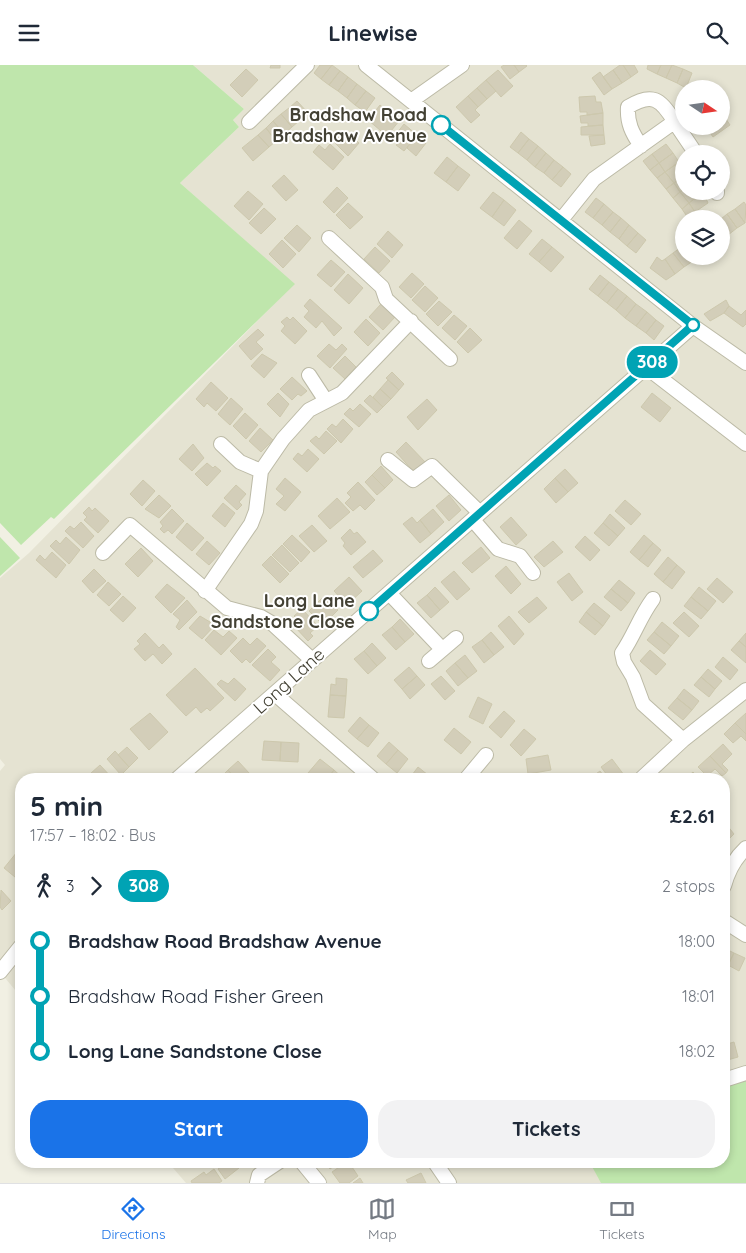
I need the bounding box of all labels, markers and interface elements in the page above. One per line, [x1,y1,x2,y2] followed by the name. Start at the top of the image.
[15,19,43,47] icon: menu
[328,19,418,47] text: Linewise
[703,19,731,47] icon: search
[675,80,730,135] north arrow
[675,80,730,265] map controls
[272,103,427,147] place label: Bradshaw Road Bradshaw Avenue
[431,115,451,135] marker: Bradshaw Road Bradshaw Avenue
[675,145,730,200] button: locate
[675,210,730,265] button: layers
[686,318,700,332] unlabelled marker
[623,346,681,378] line badge: 308
[637,350,667,373] text: 308
[211,589,355,633] place label: Long Lane Sandstone Close
[359,601,379,621] marker: Long Lane Sandstone Close
[248,643,329,719] street label: Long Lane
[30,788,103,823] text: 5 min
[670,804,715,828] text: £2.61
[30,825,156,845] text: 17:57 – 18:02 · Bus
[30,872,58,900] icon: walk
[82,872,110,900] icon: forward
[128,874,159,897] text: 308
[66,876,74,896] text: 3
[662,876,715,896] text: 2 stops
[68,929,382,953] text: Bradshaw Road Bradshaw Avenue
[678,931,715,951] text: 18:00
[68,984,324,1008] text: Bradshaw Road Fisher Green
[682,986,715,1006] text: 18:01
[68,1039,322,1063] text: Long Lane Sandstone Close
[679,1041,715,1061] text: 18:02
[30,1100,368,1158] button: Start
[378,1100,715,1158] button: Tickets
[101,1195,165,1243] tab: Directions
[368,1195,397,1243] tab: Map
[599,1195,645,1243] tab: Tickets

